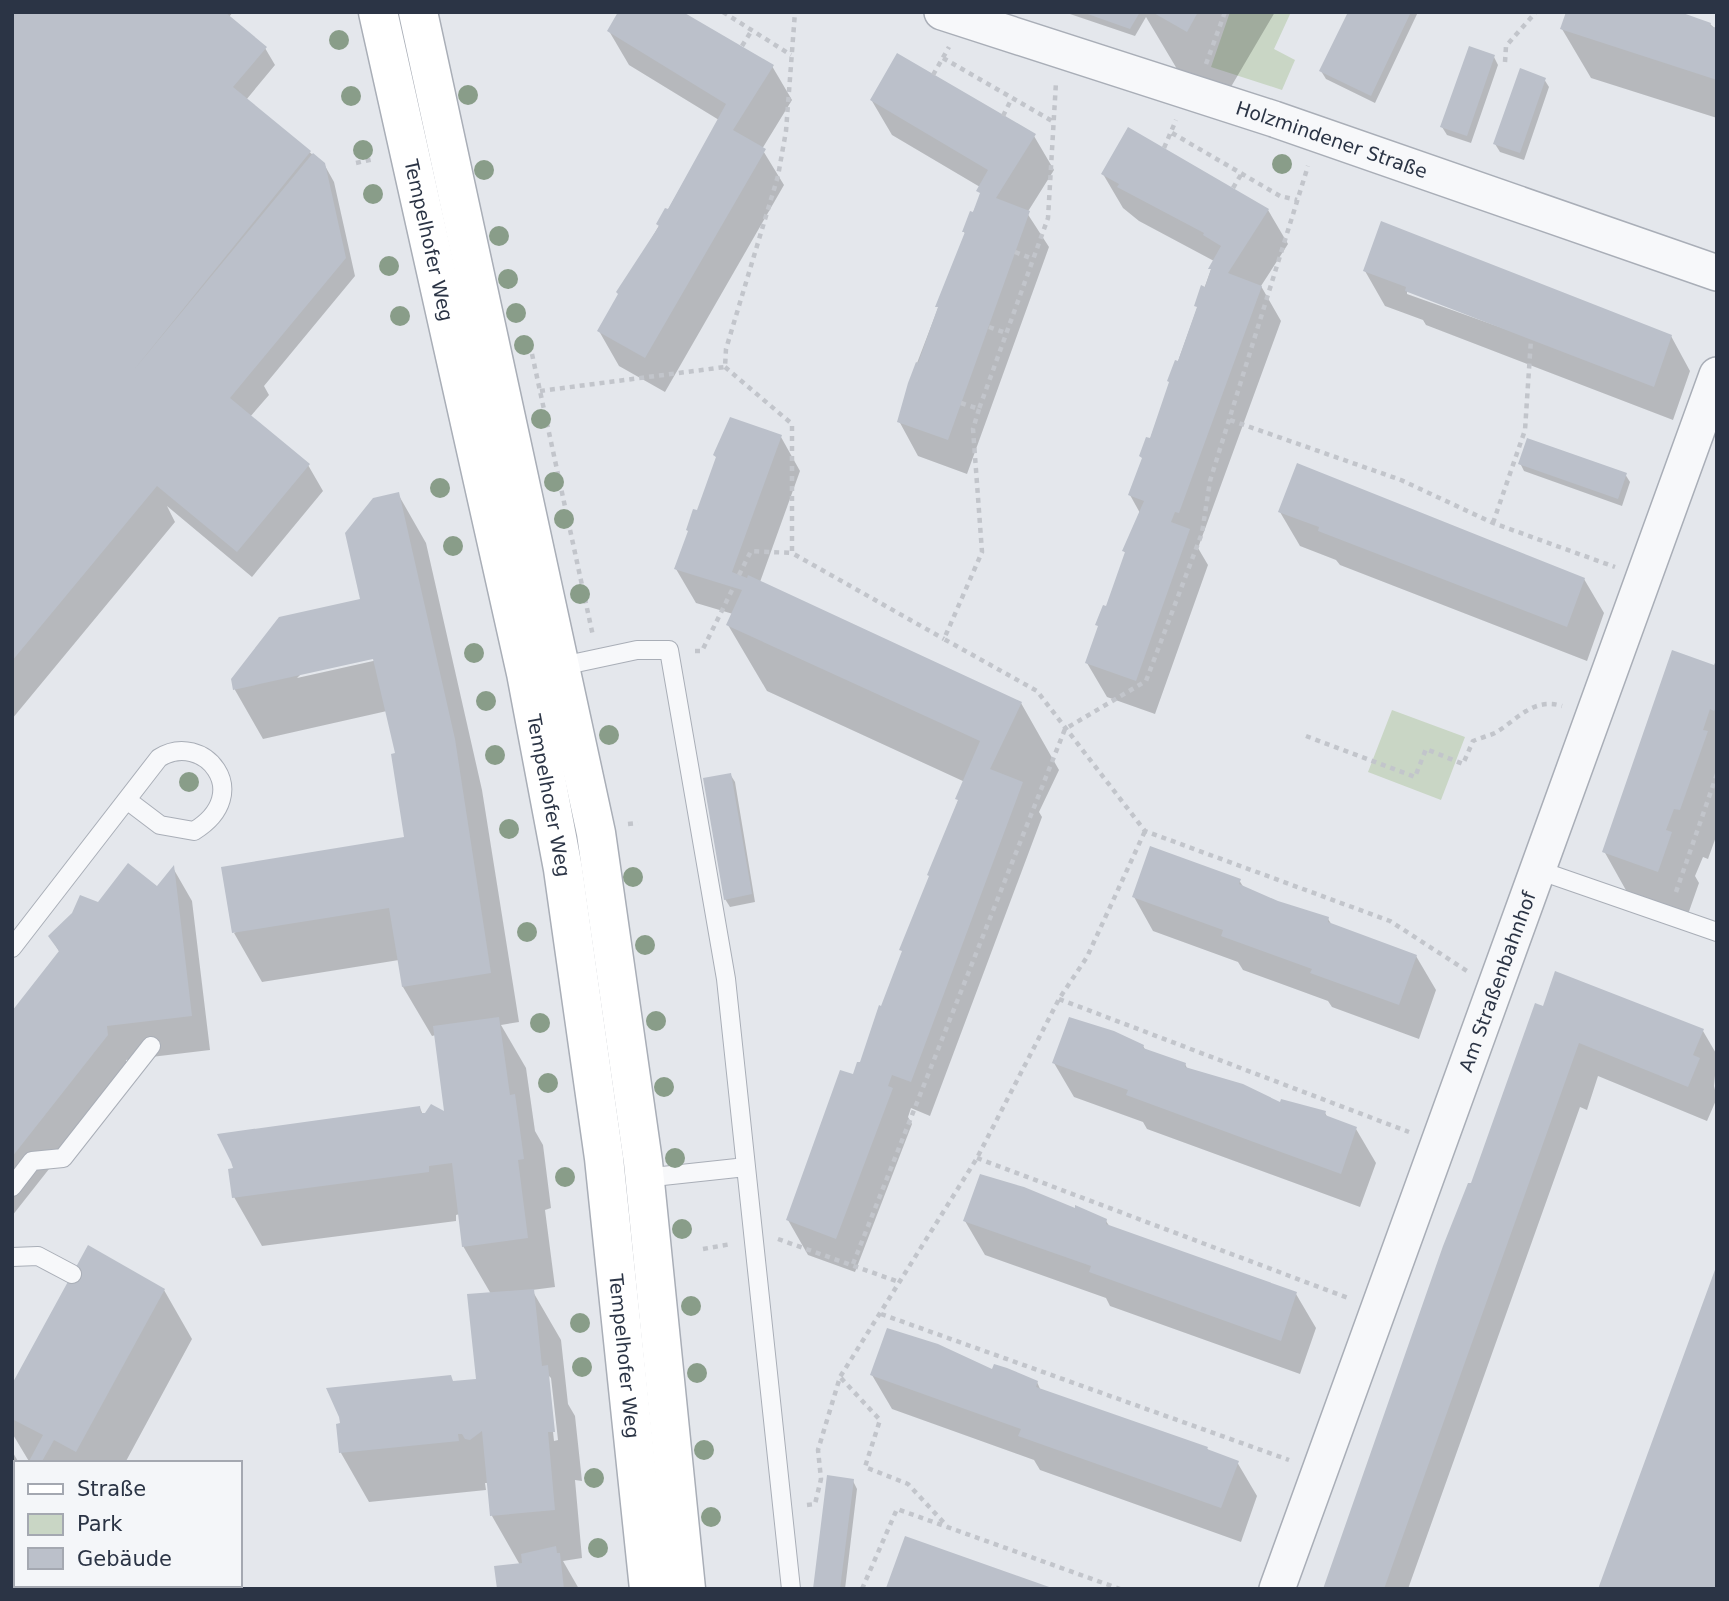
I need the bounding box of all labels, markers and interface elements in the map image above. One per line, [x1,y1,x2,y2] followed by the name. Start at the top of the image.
[1233,96,1430,182] street label: Holzmindener Straße
[400,156,458,323] street label: Tempelhofer Weg
[523,711,575,878] street label: Tempelhofer Weg
[1454,887,1540,1075] street label: Am Straßenbahnhof
[605,1272,644,1439] street label: Tempelhofer Weg
[14,1461,242,1587] legend
[77,1477,146,1501] text: Straße
[77,1512,123,1536] text: Park
[77,1547,172,1571] text: Gebäude

